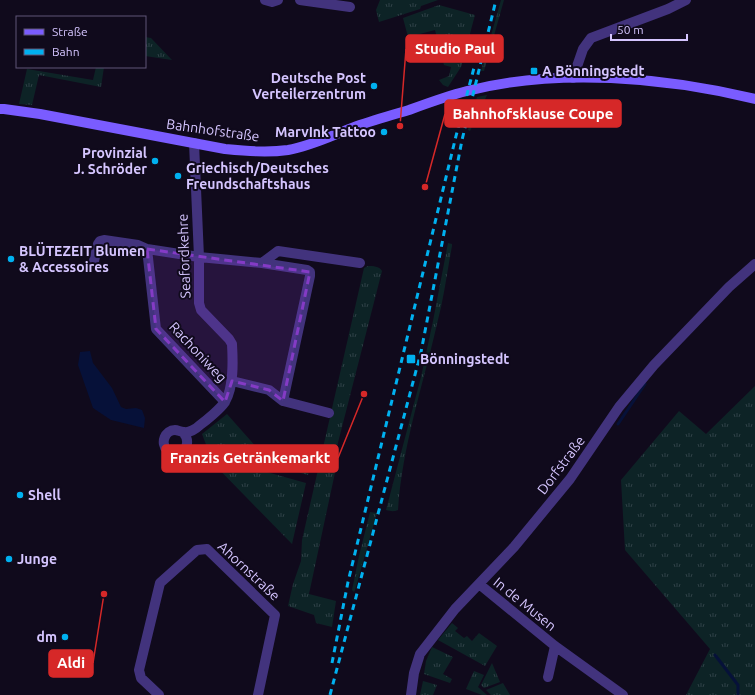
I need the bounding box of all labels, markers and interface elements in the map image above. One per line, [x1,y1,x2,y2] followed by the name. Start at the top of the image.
[16,16,146,68] legend
[611,16,687,42] scale bar
[617,23,644,36] text: 50 m
[52,25,88,38] text: Straße
[406,35,503,62] callout: Studio Paul
[415,40,496,57] text: Studio Paul
[52,45,80,58] text: Bahn
[542,63,645,79] place label: A Bönningstedt
[529,66,539,76] marker: A Bönningstedt
[252,70,366,102] place label: Deutsche Post Verteilerzentrum
[369,81,379,91] marker: Deutsche Post Verteilerzentrum
[445,100,621,127] callout: Bahnhofsklause Coupe
[453,105,613,122] text: Bahnhofsklause Coupe
[165,116,261,144] street label: Bahnhofstraße
[275,124,376,140] place label: MarvInk Tattoo
[379,127,389,137] marker: MarvInk Tattoo
[74,145,147,177] place label: Provinzial J. Schröder
[150,156,160,166] marker: Provinzial J. Schröder
[186,160,329,192] place label: Griechisch/Deutsches Freundschaftshaus
[173,171,183,181] marker: Griechisch/Deutsches Freundschaftshaus
[175,213,193,299] street label: Seafordkehre
[19,242,145,275] place label: BLÜTEZEIT Blumen & Accessoires
[6,254,16,264] marker: BLÜTEZEIT Blumen & Accessoires
[166,319,230,385] street label: Rachoniweg
[420,351,509,367] place label: Bönningstedt
[405,353,417,365] marker: Bönningstedt
[534,433,588,497] street label: Dorfstraße
[162,445,338,472] callout: Franzis Getränkemarkt
[170,449,331,466] text: Franzis Getränkemarkt
[28,487,61,503] place label: Shell
[15,490,25,500] marker: Shell
[215,538,283,604] street label: Ahornstraße
[17,551,57,567] place label: Junge
[4,554,14,564] marker: Junge
[490,574,560,634] street label: In de Musen
[37,629,57,645] place label: dm
[60,632,70,642] marker: dm
[49,650,93,677] callout: Aldi
[57,654,85,671] text: Aldi

